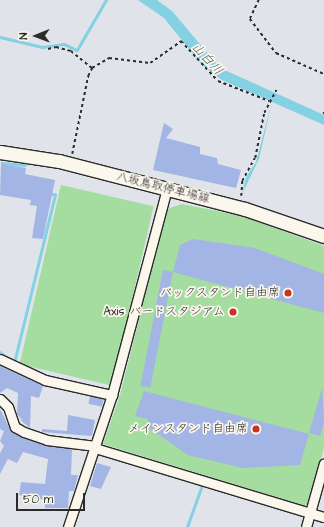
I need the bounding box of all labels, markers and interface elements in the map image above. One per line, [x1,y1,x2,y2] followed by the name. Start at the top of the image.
[16,16,56,56] north arrow
[16,33,31,40] text: N
[188,39,226,79] water label: 山白川
[115,169,211,207] street label: 八坂鳥取停車場線
[160,286,280,300] place label: バックスタンド自由席
[283,288,293,298] marker: バックスタンド自由席
[103,305,225,319] place label: Axis バードスタジアム
[228,307,238,317] marker: Axis バードスタジアム
[128,422,248,436] place label: メインスタンド自由席
[251,424,261,434] marker: メインスタンド自由席
[18,485,87,511] scale bar
[23,491,53,508] text: 50 m

